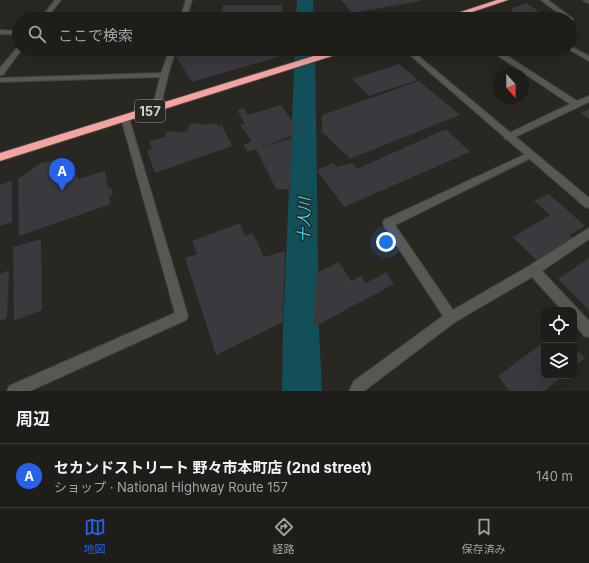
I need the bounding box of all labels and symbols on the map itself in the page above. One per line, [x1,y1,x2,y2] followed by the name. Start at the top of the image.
[493,68,529,104] north arrow
[135,100,165,122] road number: 157
[49,158,75,191] pin: A
[294,195,314,243] water label: 十人川
[376,232,396,252] your location

